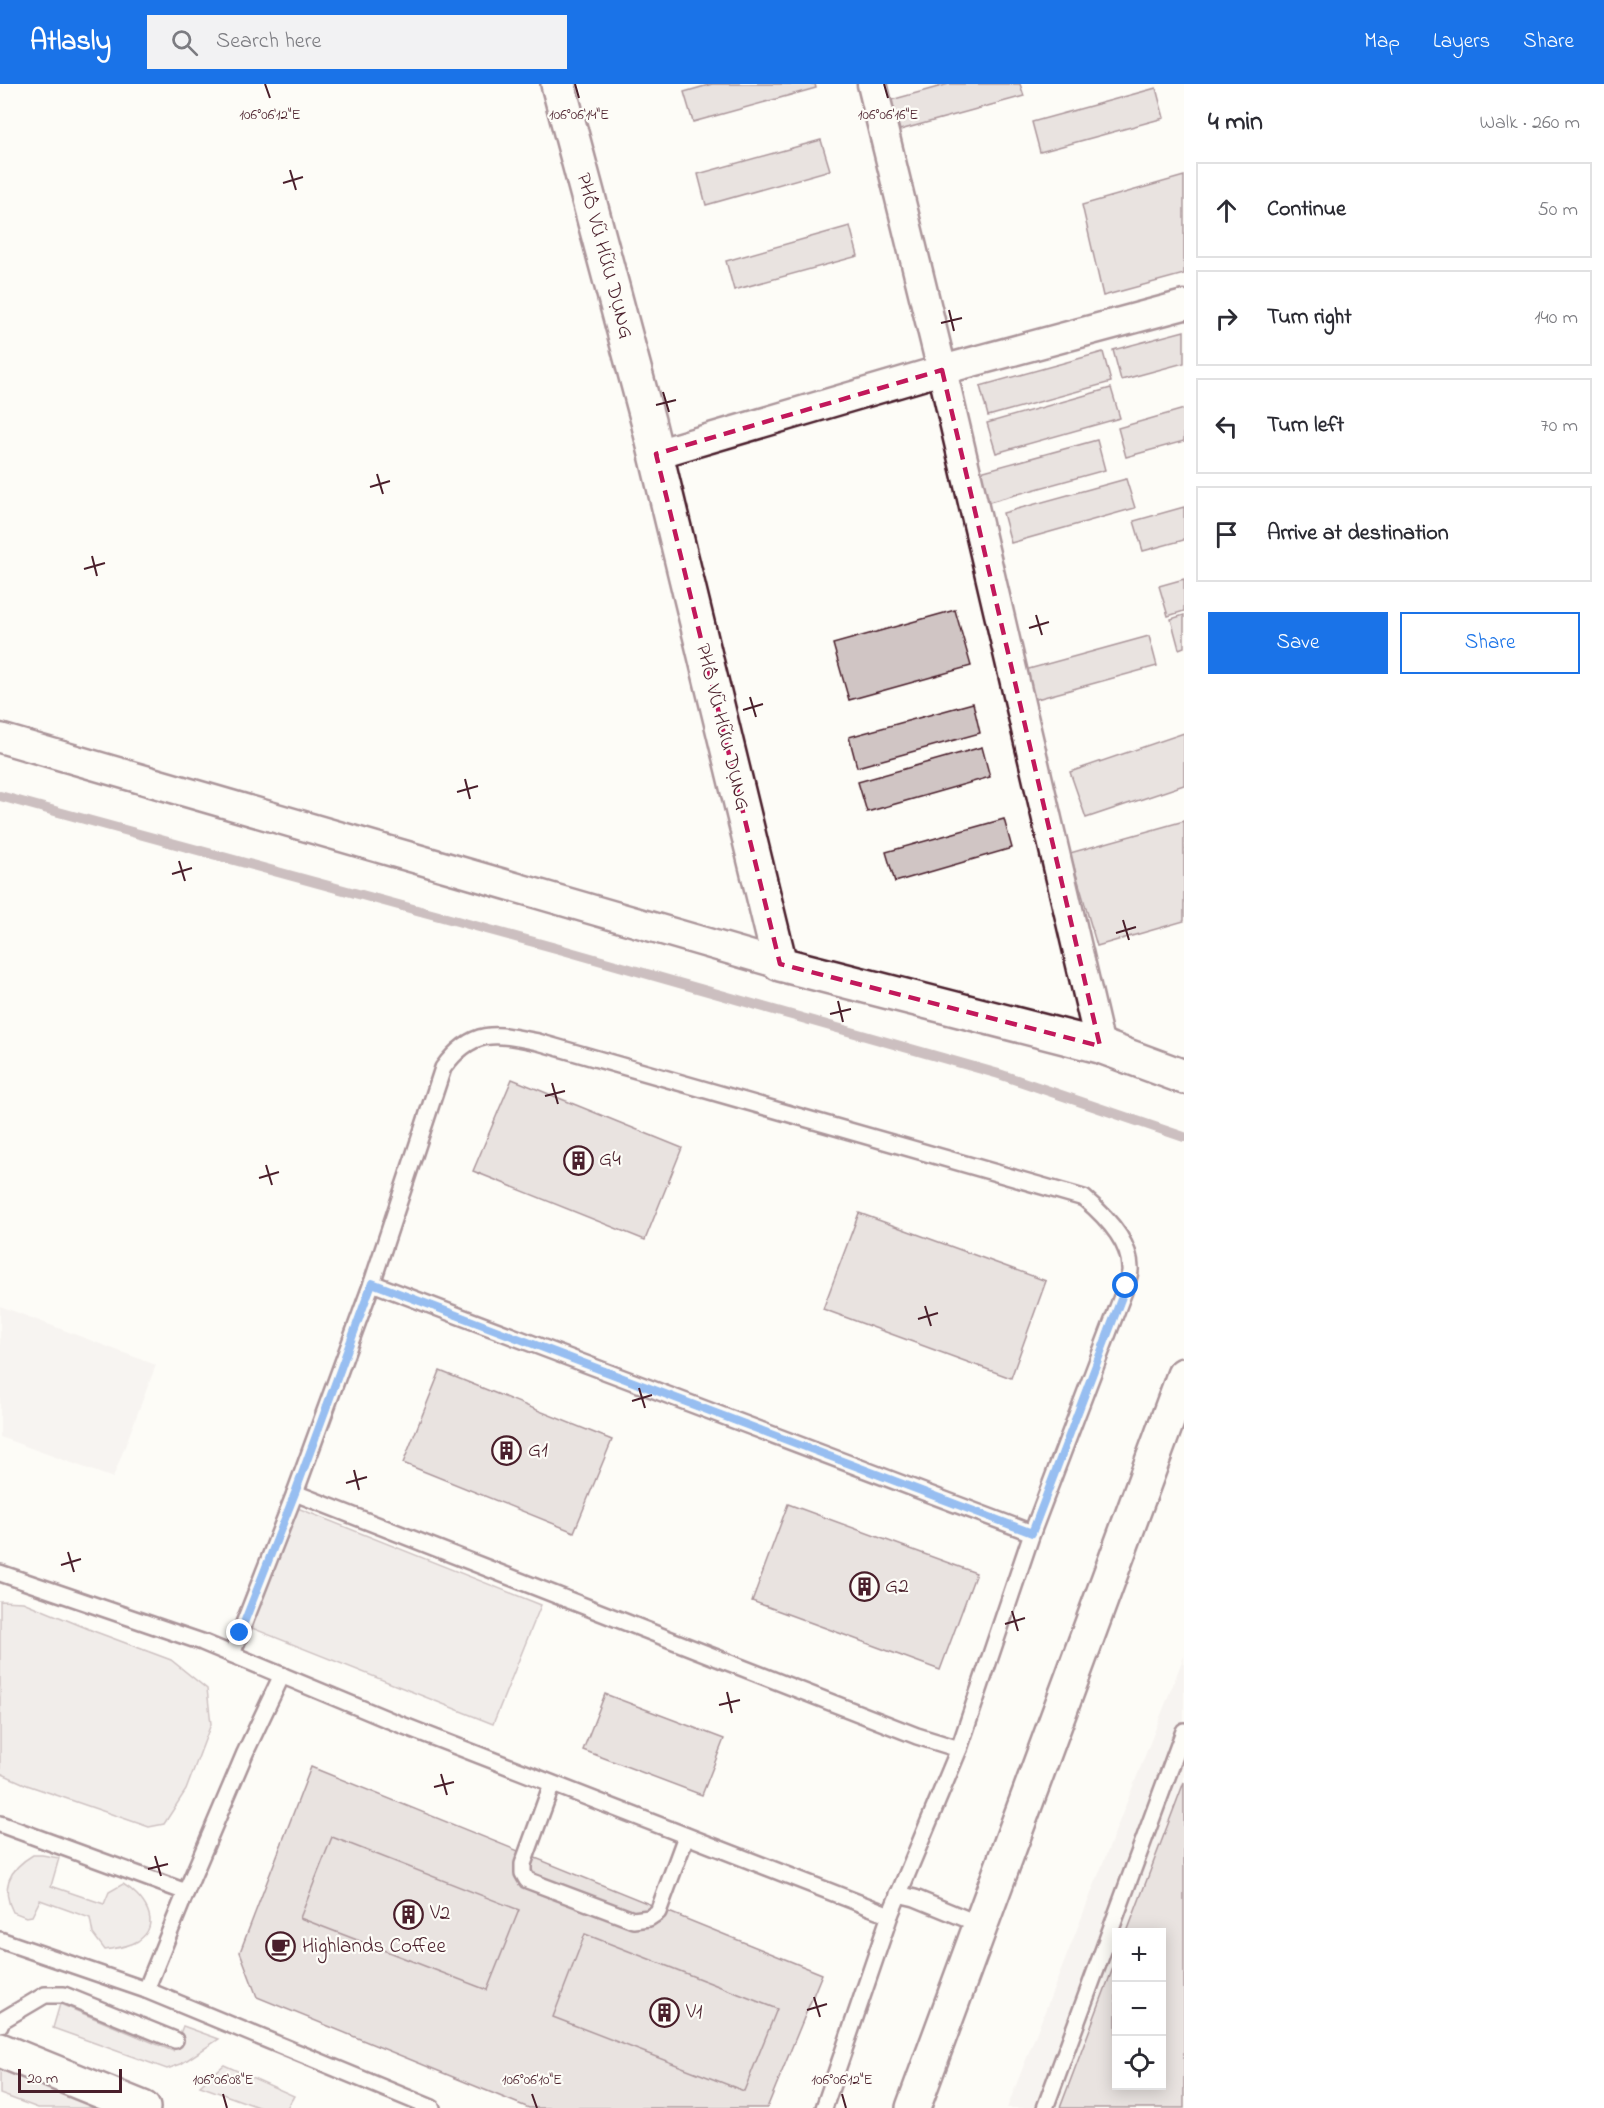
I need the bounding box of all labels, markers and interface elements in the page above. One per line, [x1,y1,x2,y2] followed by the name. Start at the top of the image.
[147,15,567,69] search box
[30,22,111,63] text: Atlasly
[168,26,201,59] icon: search
[216,26,321,58] text: Search here
[1364,27,1400,57] text: Map
[1433,27,1490,57] text: Layers
[1523,27,1574,57] text: Share
[239,104,301,126] text: 106°06'12"E
[549,104,609,126] text: 106°06'14"E
[858,104,918,126] text: 106°06'16"E
[1208,104,1263,142] text: 4 min
[1479,109,1580,138] text: Walk · 260 m
[567,170,641,342] street label: PHỐ VŨ HỮU DỤNG
[1210,194,1243,227] icon: ahead
[1267,194,1346,226] text: Continue
[1537,196,1578,225] text: 50 m
[1210,302,1243,335] icon: right
[1267,302,1352,334] text: Turn right
[1534,304,1578,333] text: 140 m
[1210,410,1243,443] icon: left
[1267,410,1344,442] text: Turn left
[1541,412,1578,441] text: 70 m
[1210,518,1243,551] icon: arrive
[1267,518,1449,550] text: Arrive at destination
[1208,612,1388,674] button: Save
[1400,612,1580,674] button: Share
[687,641,757,813] street label: PHỐ VŨ HỮU DỤNG
[562,1144,594,1176] building icon: G4
[599,1145,621,1175] place label: G4
[1112,1272,1138,1298] route start
[491,1435,523,1467] building icon: G1
[528,1436,548,1466] place label: G1
[848,1571,880,1603] building icon: G2
[885,1572,909,1602] place label: G2
[226,1619,252,1645] route end
[393,1898,425,1930] building icon: V2
[429,1899,450,1929] place label: V2
[1112,1928,1166,2090] map controls
[1112,1928,1166,1982] button: +
[265,1931,297,1963] cafe icon: Highlands Coffee
[302,1932,446,1964] place label: Highlands Coffee
[1112,1982,1166,2036] button: −
[649,1997,681,2029] building icon: V1
[685,1998,703,2028] place label: V1
[1112,2036,1166,2090] button: locate
[18,2066,122,2094] scale bar
[27,2067,58,2091] text: 20 m
[192,2069,254,2091] text: 106°06'08"E
[502,2069,562,2091] text: 106°06'10"E
[811,2069,873,2091] text: 106°06'12"E

